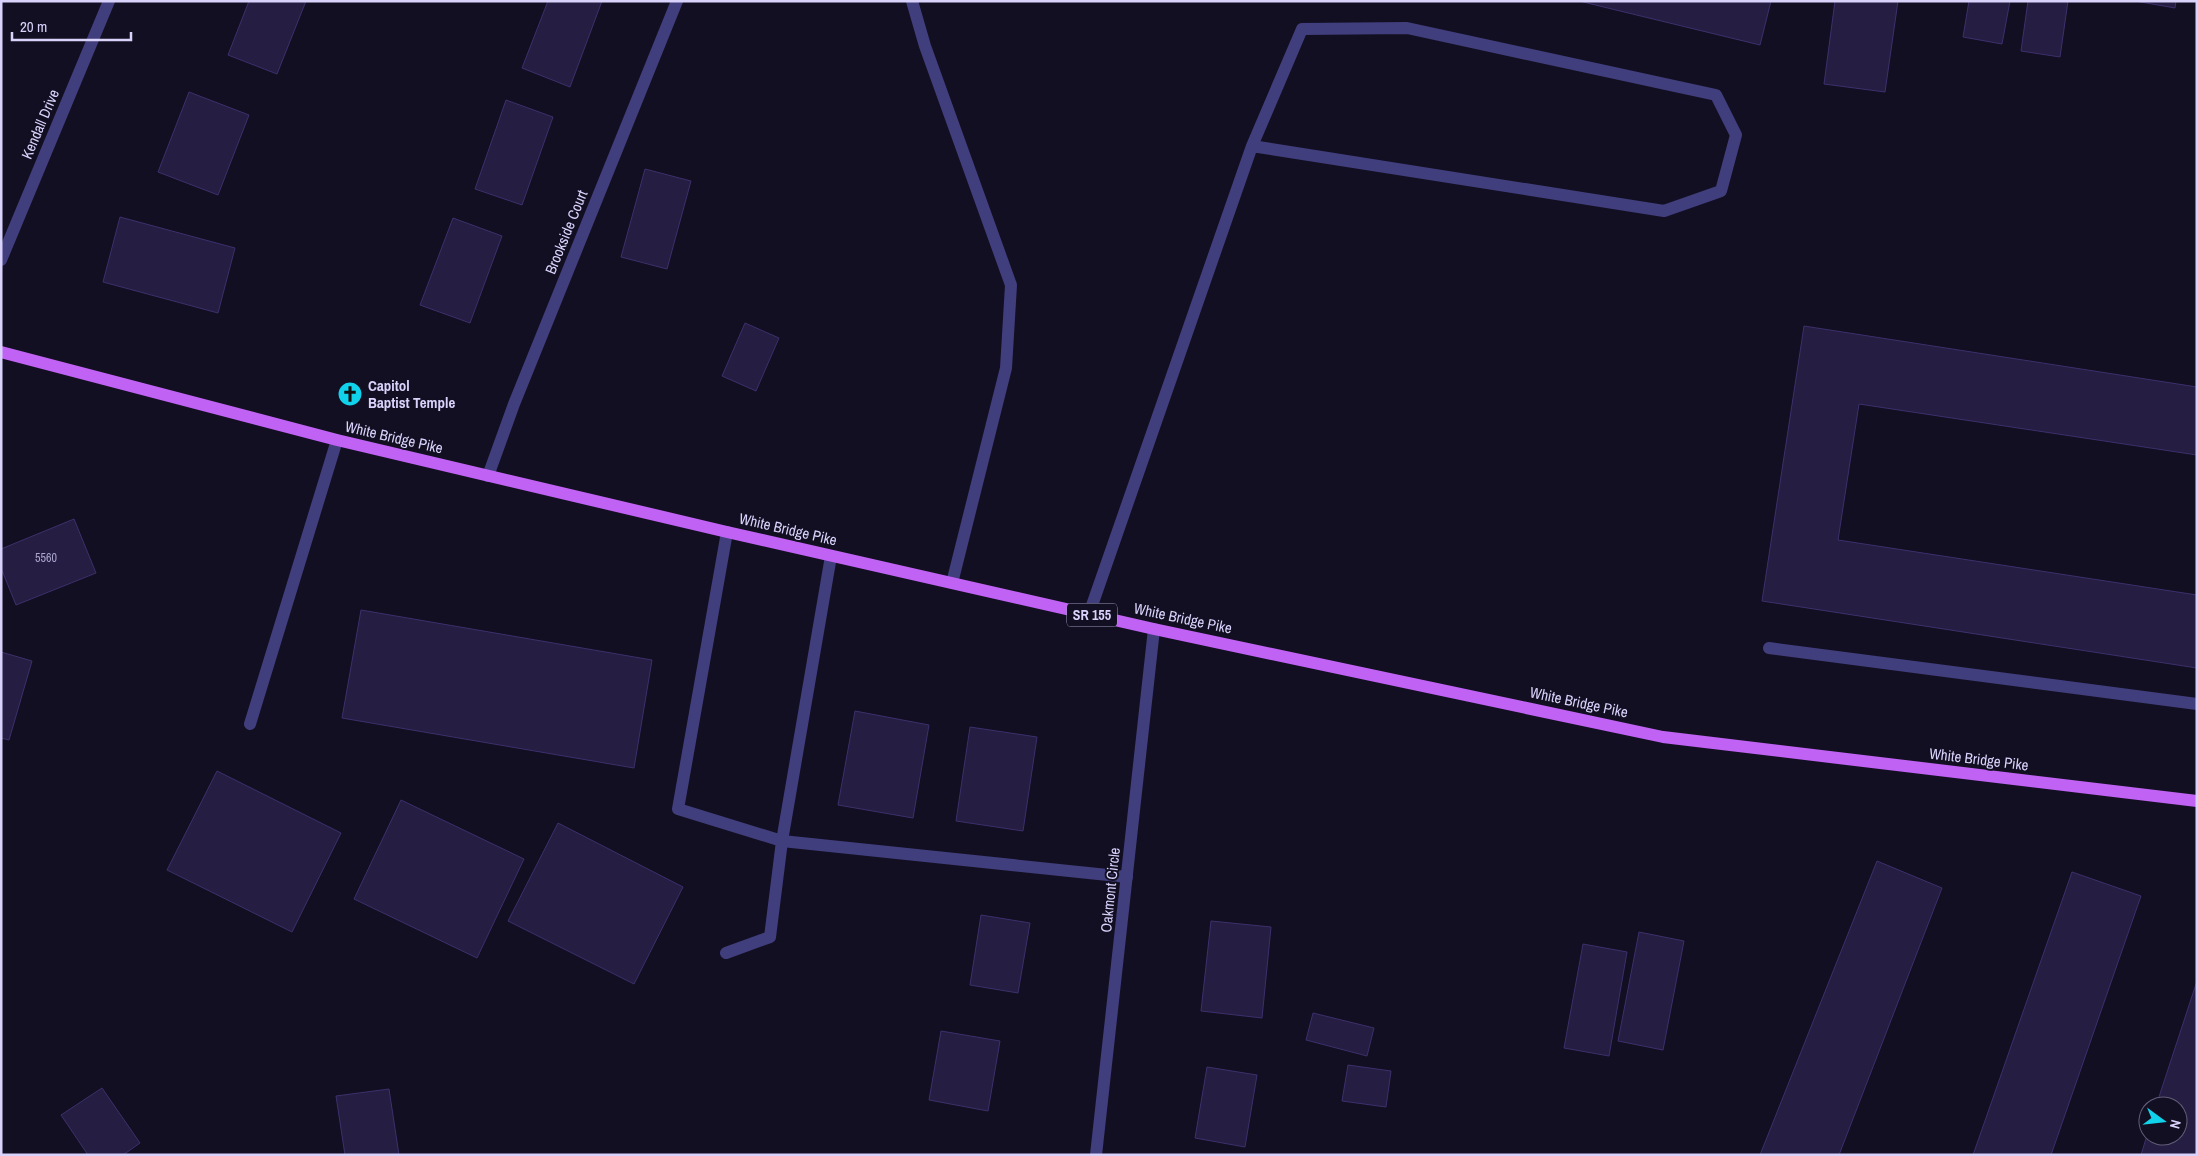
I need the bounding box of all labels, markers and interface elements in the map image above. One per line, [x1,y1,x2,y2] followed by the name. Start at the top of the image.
[12,10,131,42] scale bar
[20,16,47,37] text: 20 m
[16,86,64,162] street label: Kendall Drive
[540,186,593,277] street label: Brookside Court
[368,375,455,413] place label: Capitol Baptist Temple
[337,381,363,407] church icon: Capitol Baptist Temple
[343,416,445,458] street label: White Bridge Pike
[737,508,839,550] street label: White Bridge Pike
[35,550,57,566] house number: 5560
[1132,597,1234,639] street label: White Bridge Pike
[1067,604,1117,626] road number: SR 155
[1528,681,1630,723] street label: White Bridge Pike
[1928,742,2030,776] street label: White Bridge Pike
[1095,846,1125,934] street label: Oakmont Circle
[2138,1096,2188,1146] north arrow
[2166,1118,2185,1131] text: N

